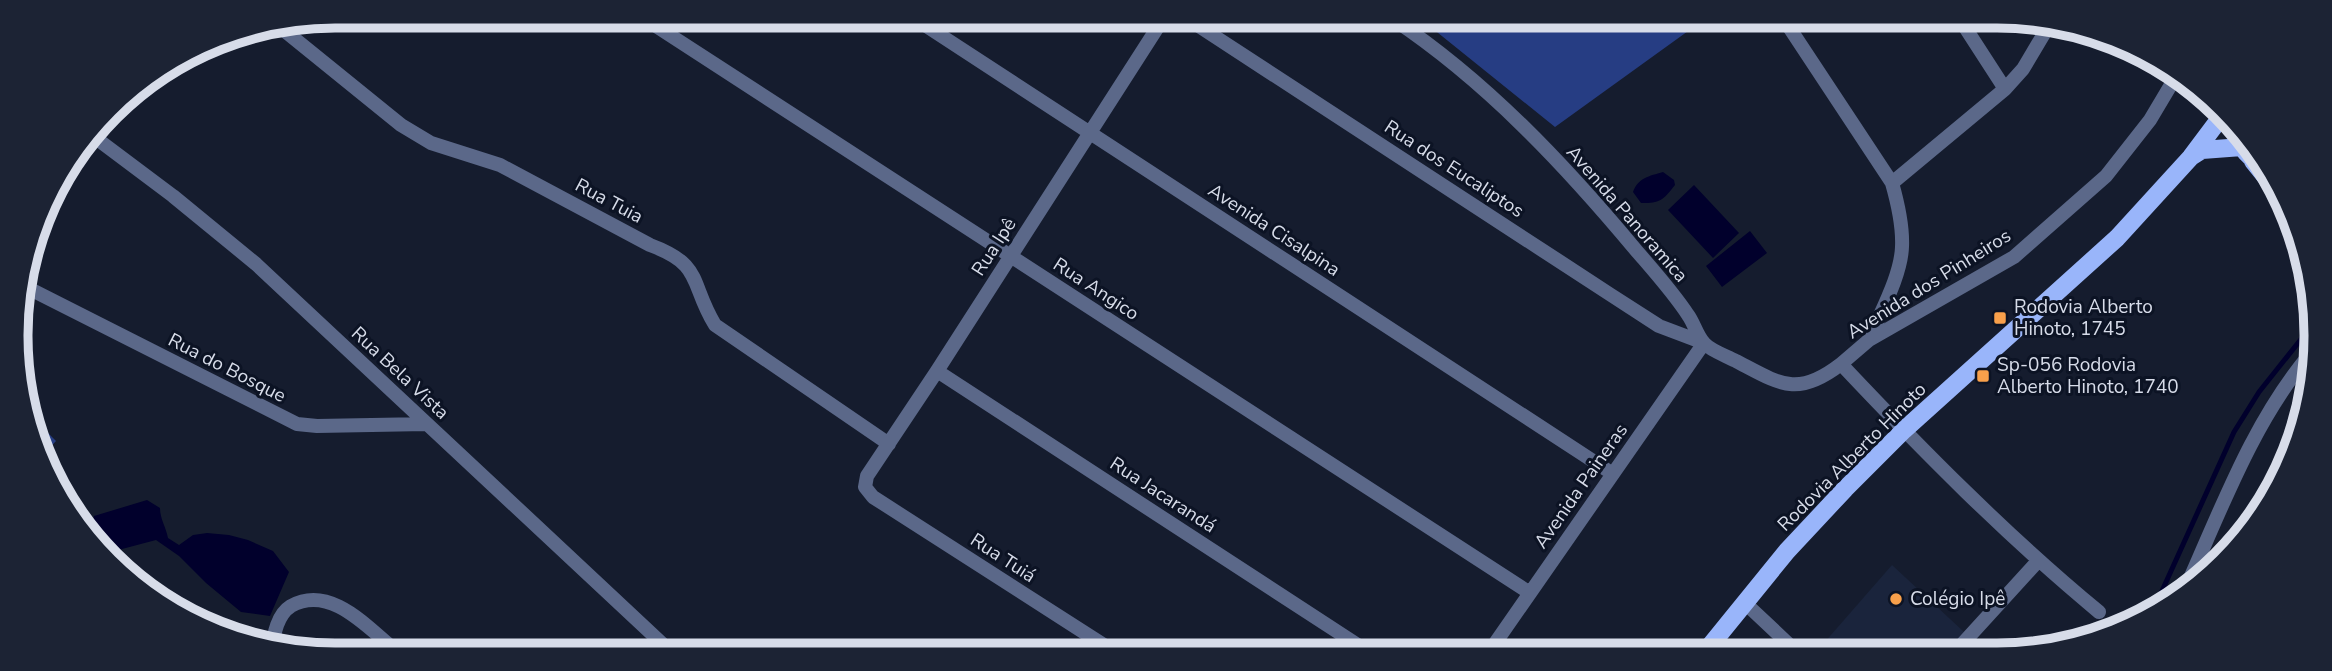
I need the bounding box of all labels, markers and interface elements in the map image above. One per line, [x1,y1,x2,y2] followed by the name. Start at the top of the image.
[1379,114,1529,224] street label: Rua dos Eucaliptos
[1560,140,1694,288] street label: Avenida Panoramica
[570,172,648,230] street label: Rua Tuia
[1203,178,1345,282] street label: Avenida Cisalpina
[966,213,1022,281] street label: Rua Ipê
[1842,223,2016,345] street label: Avenida dos Pinheiros
[1048,251,1144,327] street label: Rua Angico
[2014,294,2153,342] place label: Rodovia Alberto Hinoto, 1745
[1992,310,2008,326] marker: Rodovia Alberto Hinoto, 1745
[345,321,455,425] street label: Rua Bela Vista
[164,327,290,409] street label: Rua do Bosque
[1997,352,2179,400] place label: Sp-056 Rodovia Alberto Hinoto, 1740
[1975,368,1991,384] marker: Sp-056 Rodovia Alberto Hinoto, 1740
[1772,377,1932,537] street label: Rodovia Alberto Hinoto
[1528,418,1634,554] street label: Avenida Paineras
[1105,451,1221,539] street label: Rua Jacarandá
[965,527,1041,589] street label: Rua Tuiá
[1910,586,2005,612] place label: Colégio Ipê
[1888,591,1904,607] marker: Colégio Ipê

